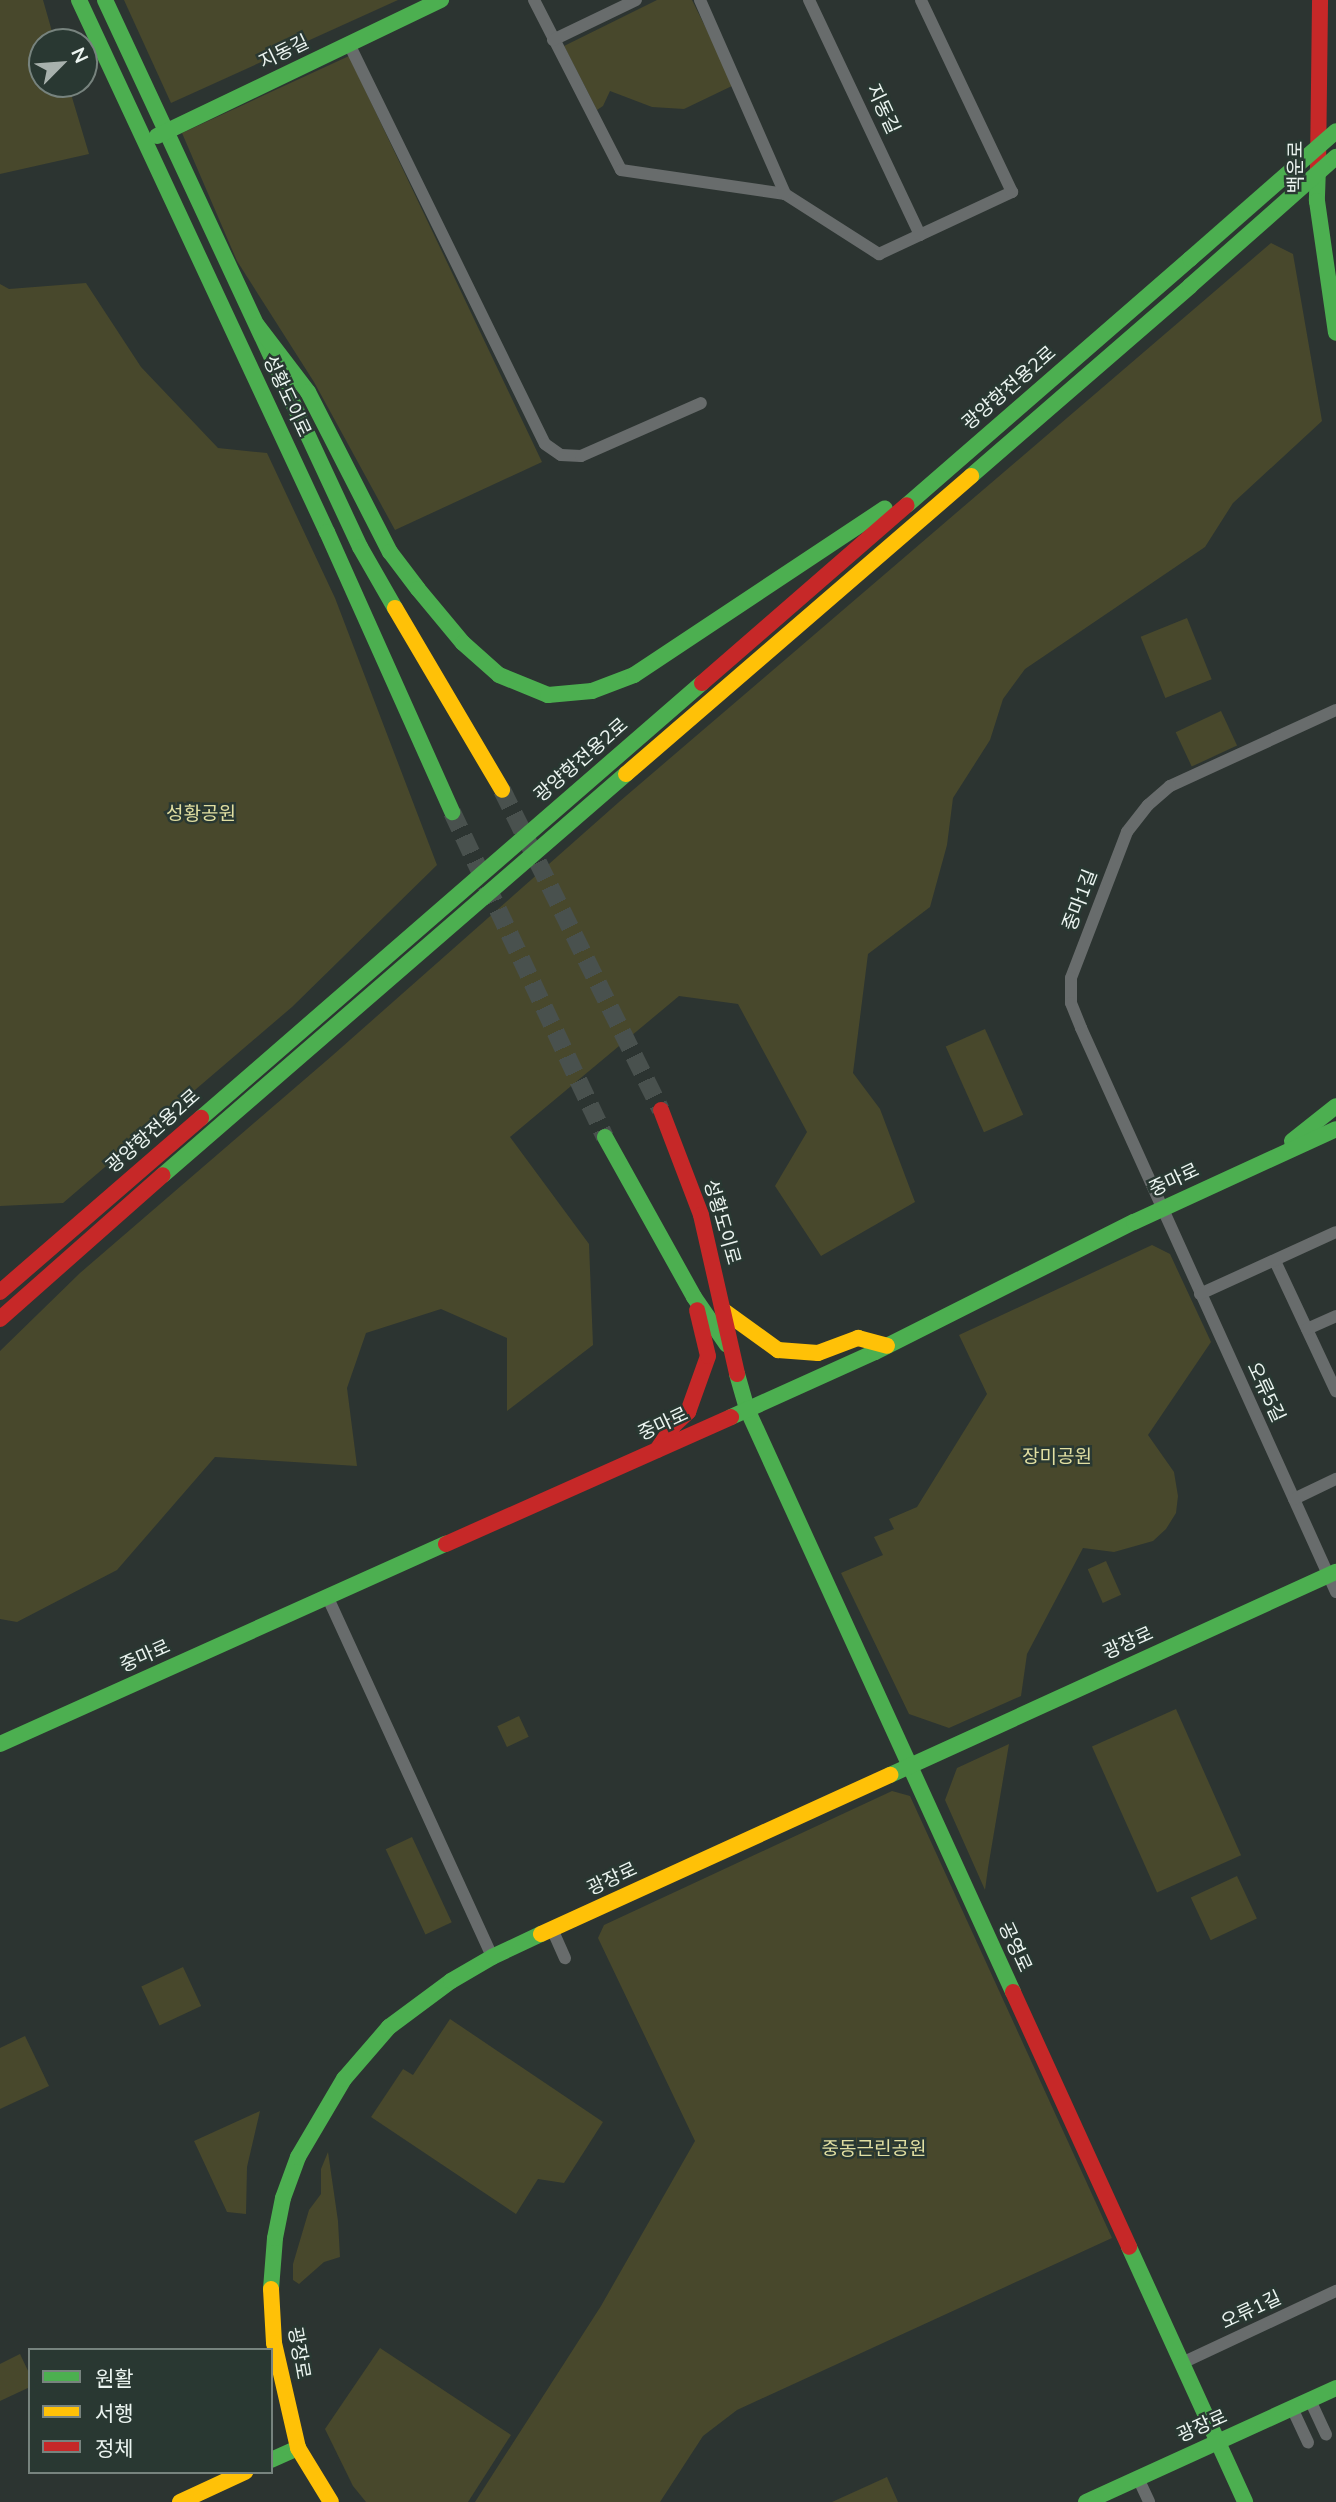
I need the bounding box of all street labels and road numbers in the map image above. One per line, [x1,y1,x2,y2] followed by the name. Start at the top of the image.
[255,30,313,74] street label: 지동길
[862,80,904,138] street label: 지동길
[1285,141,1307,193] street label: 백운로
[958,341,1060,435] street label: 광양항전용2로
[258,352,316,440] street label: 성황도이로
[530,713,632,807] street label: 광양항전용2로
[1058,866,1102,934] street label: 중마1길
[102,1084,204,1178] street label: 광양항전용2로
[1145,1159,1203,1201] street label: 중마로
[699,1177,745,1267] street label: 성황도이로
[1242,1358,1290,1426] street label: 오류5길
[634,1403,692,1445] street label: 중마로
[1099,1622,1157,1664] street label: 광장로
[116,1635,174,1677] street label: 중마로
[583,1858,641,1900] street label: 광장로
[994,1918,1036,1976] street label: 공영로
[1217,2286,1285,2334] street label: 오류1길
[283,2325,315,2381] street label: 광장로
[1173,2405,1231,2447] street label: 광장로

